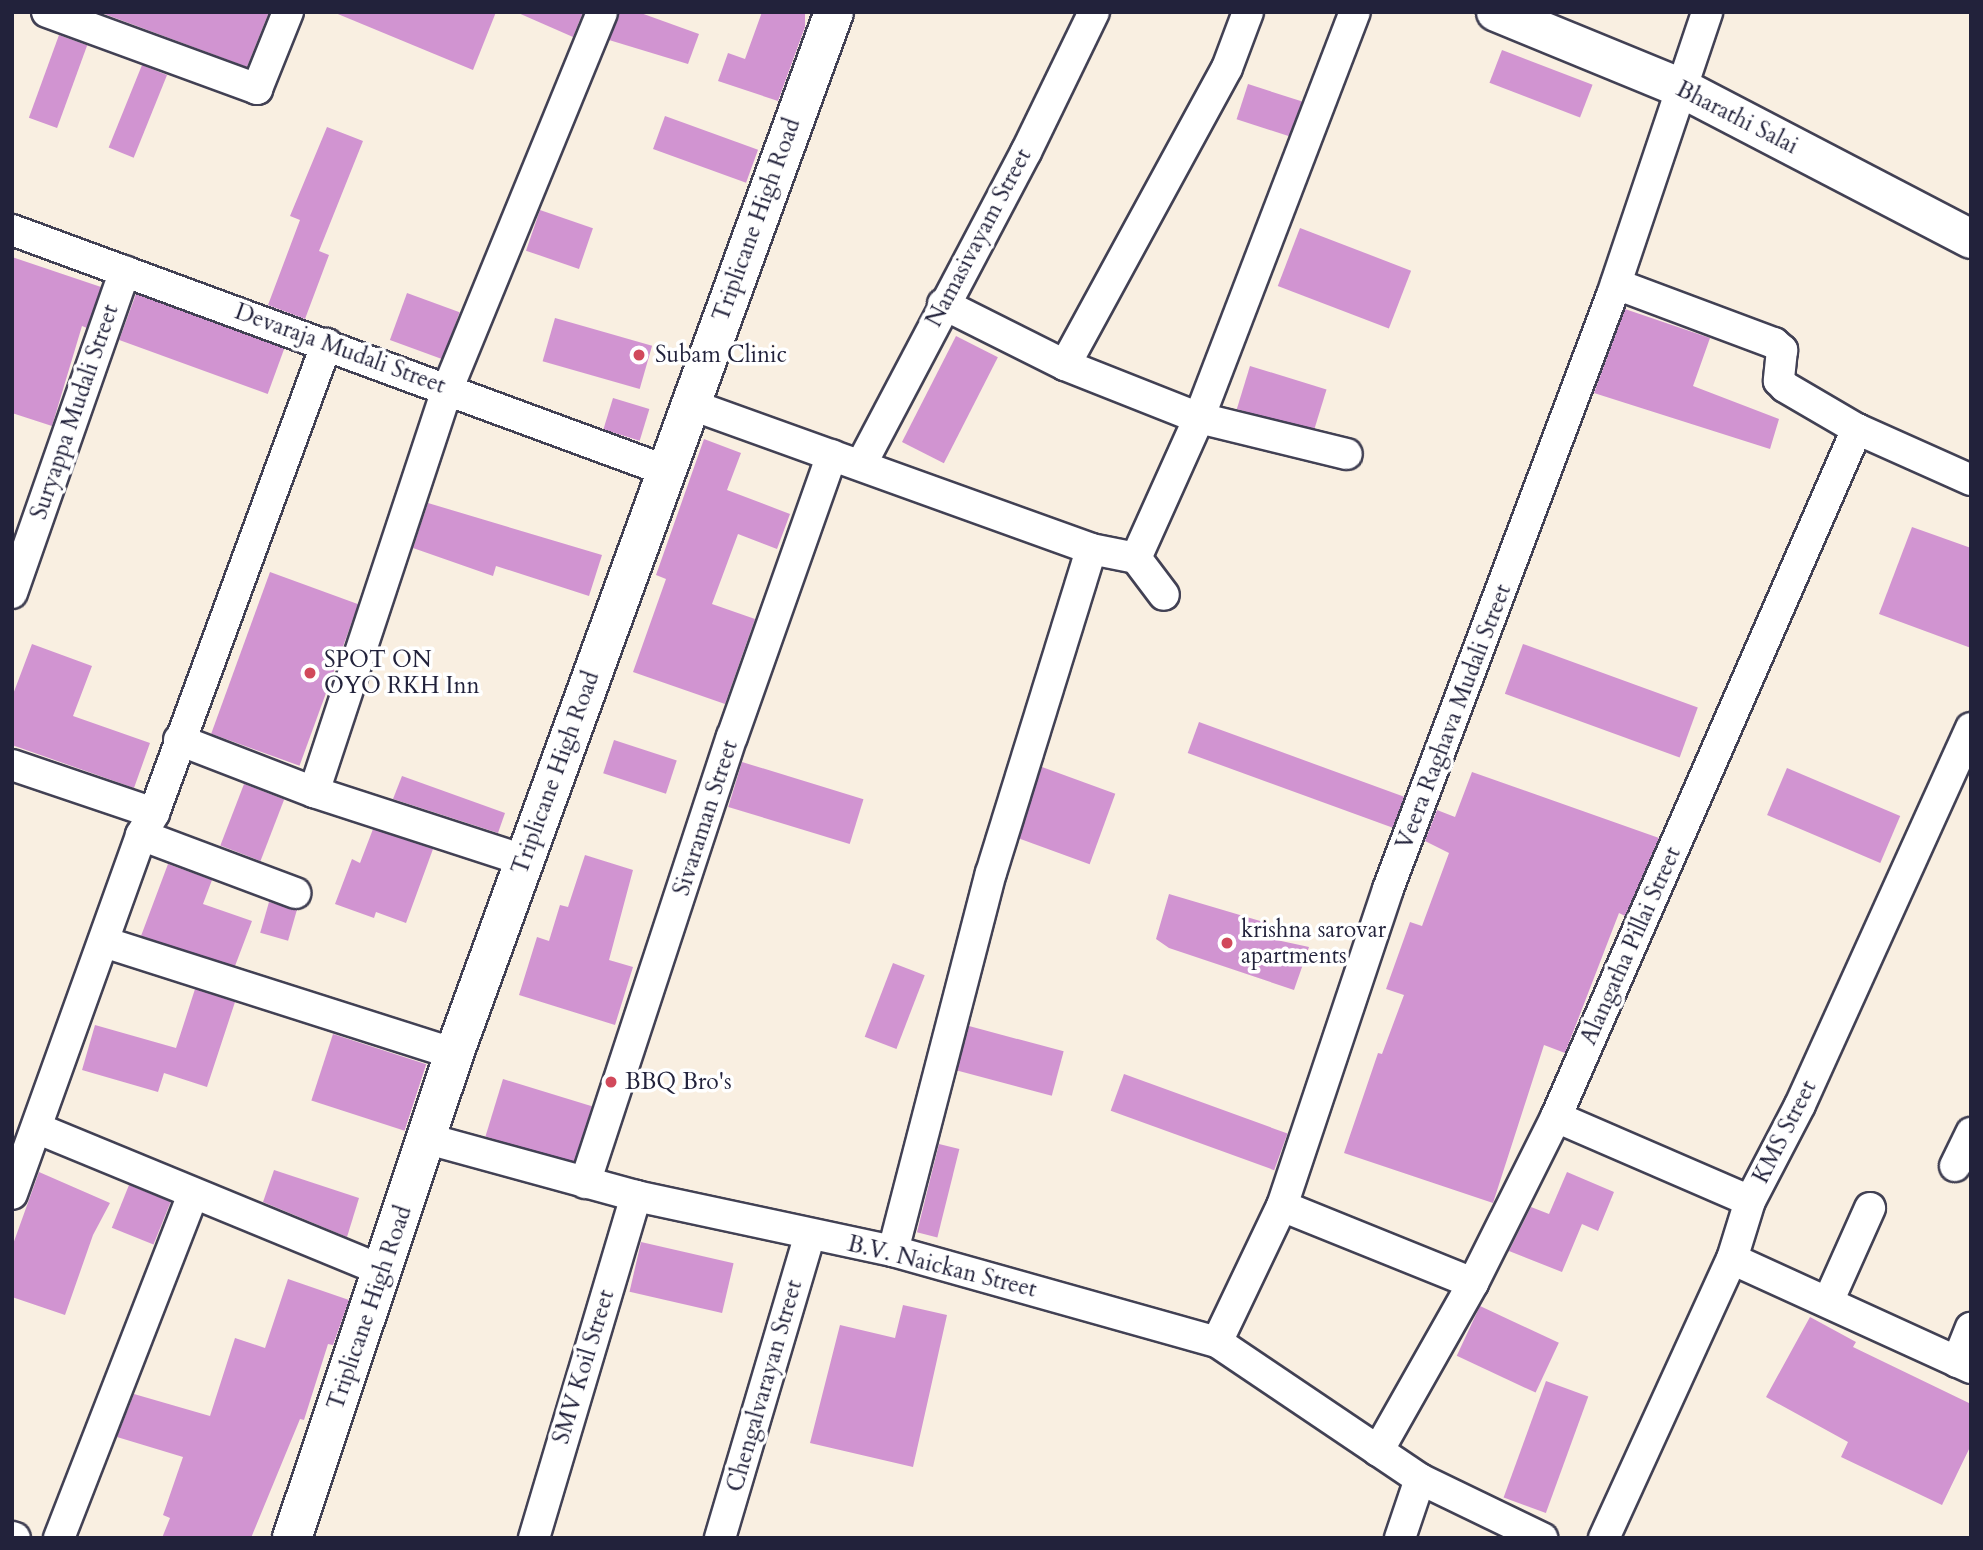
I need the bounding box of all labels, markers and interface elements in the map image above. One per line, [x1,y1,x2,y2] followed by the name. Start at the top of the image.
[1672,76,1802,160] street label: Bharathi Salai
[707,115,807,325] street label: Triplicane High Road
[920,144,1038,332] street label: Namasivayam Street
[231,298,449,400] street label: Devaraja Mudali Street
[25,301,125,523] street label: Suryappa Mudali Street
[655,341,787,369] place label: Subam Clinic
[629,345,649,365] marker: Subam Clinic
[1391,581,1517,853] street label: Veera Raghava Mudali Street
[324,646,480,700] place label: SPOT ON OYO RKH Inn
[302,665,318,681] marker: SPOT ON OYO RKH Inn
[506,668,606,878] street label: Triplicane High Road
[668,737,744,899] street label: Sivaraman Street
[1575,843,1687,1049] street label: Alangatha Pillai Street
[1241,916,1386,970] place label: krishna sarovar apartments
[1219,935,1235,951] marker: krishna sarovar apartments
[625,1068,732,1096] place label: BBQ Bro's
[603,1074,619,1090] marker: BBQ Bro's
[1747,1076,1823,1188] street label: KMS Street
[322,1202,418,1414] street label: Triplicane High Road
[845,1230,1039,1304] street label: B.V. Naickan Street
[722,1277,808,1495] street label: Chengalvarayan Street
[547,1287,621,1447] street label: SMV Koil Street

